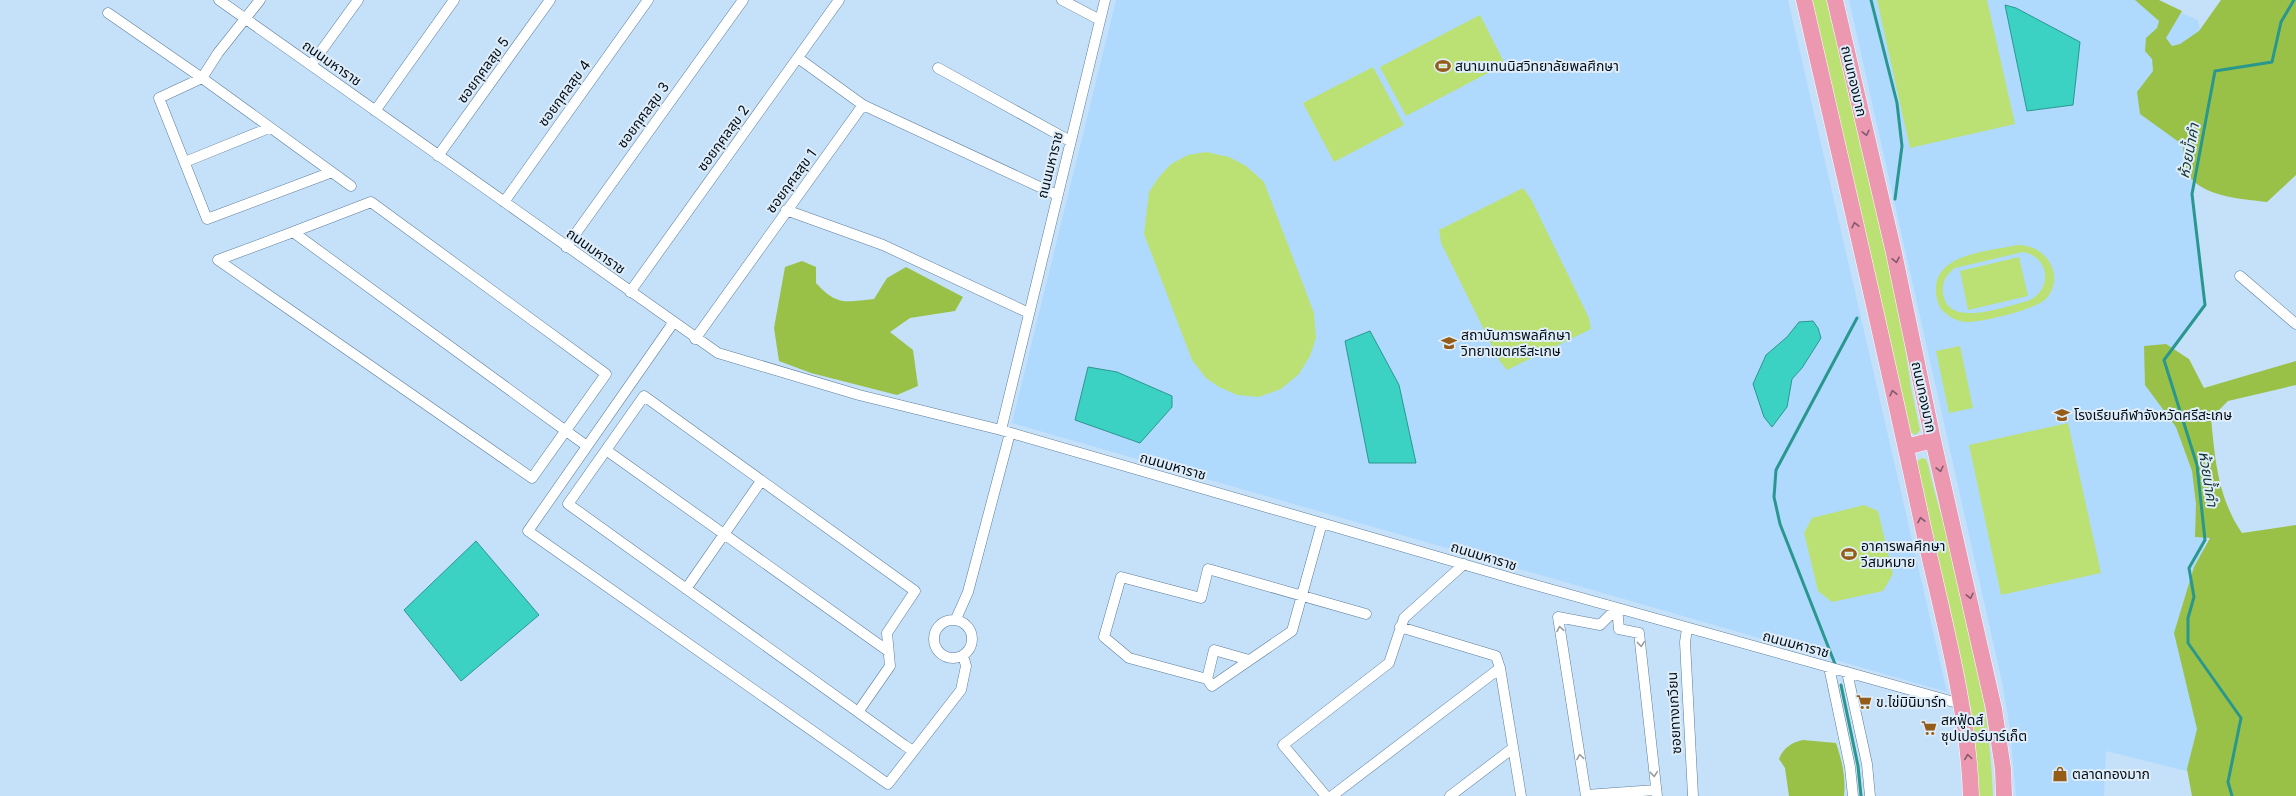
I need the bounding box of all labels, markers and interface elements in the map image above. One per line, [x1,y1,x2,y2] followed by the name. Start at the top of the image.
[453,33,513,107] street label: ซอยกุศลสุข 5
[299,36,365,89] street label: ถนนมหาราช
[1838,44,1871,118] street label: ถนนทองมาก
[534,56,594,130] street label: ซอยกุศลสุข 4
[1434,57,1452,75] sports icon: สนามเทนนิสวิทยาลัยพลศึกษา
[1455,57,1619,74] place label: สนามเทนนิสวิทยาลัยพลศึกษา
[613,78,673,152] street label: ซอยกุศลสุข 3
[693,101,753,175] street label: ซอยกุศลสุข 2
[2173,121,2203,180] water label: ห้วยน้ำคำ
[1033,130,1066,200] street label: ถนนมหาราช
[1861,130,1870,137] one-way arrow
[762,146,820,216] street label: ซอยกุศลสุข 1
[1852,222,1860,228] one-way arrow
[563,224,629,277] street label: ถนนมหาราช
[1891,257,1899,263] one-way arrow
[1460,326,1571,359] place label: สถาบันการพลศึกษา วิทยาเขตศรีสะเกษ
[1440,334,1458,352] school or university icon: สถาบันการพลศึกษา วิทยาเขตศรีสะเกษ
[1909,360,1940,434] street label: ถนนทองมาก
[1890,390,1898,396] one-way arrow
[2053,406,2071,424] school or university icon: โรงเรียนกีฬาจังหวัดศรีสะเกษ
[2074,406,2232,423] place label: โรงเรียนกีฬาจังหวัดศรีสะเกษ
[1138,448,1208,483] street label: ถนนมหาราช
[2195,450,2223,509] water label: ห้วยน้ำคำ
[1935,466,1943,473] one-way arrow
[1918,517,1926,523] one-way arrow
[1449,537,1519,574] street label: ถนนมหาราช
[1860,537,1945,570] place label: อาคารพลศึกษา วีสมหมาย
[1840,545,1858,563] sports icon: อาคารพลศึกษา วีสมหมาย
[1965,593,1973,599] one-way arrow
[1556,626,1565,632] one-way arrow
[1761,626,1831,661] street label: ถนนมหาราช
[1636,641,1645,647] one-way arrow
[1663,672,1684,755] street label: ซอยทางเกวียน
[1855,693,1873,711] supermarket icon: ข.ไข่มินิมาร์ท
[1876,693,1946,710] place label: ข.ไข่มินิมาร์ท
[1941,711,2027,745] place label: สหฟู้ดส์ ซุปเปอร์มาร์เก็ต
[1920,719,1938,737] supermarket icon: สหฟู้ดส์ ซุปเปอร์มาร์เก็ต
[1576,754,1585,761] one-way arrow
[1964,754,1973,760] one-way arrow
[2051,765,2069,783] shop icon: ตลาดทองมาก
[2072,765,2150,782] place label: ตลาดทองมาก
[1649,771,1658,777] one-way arrow

